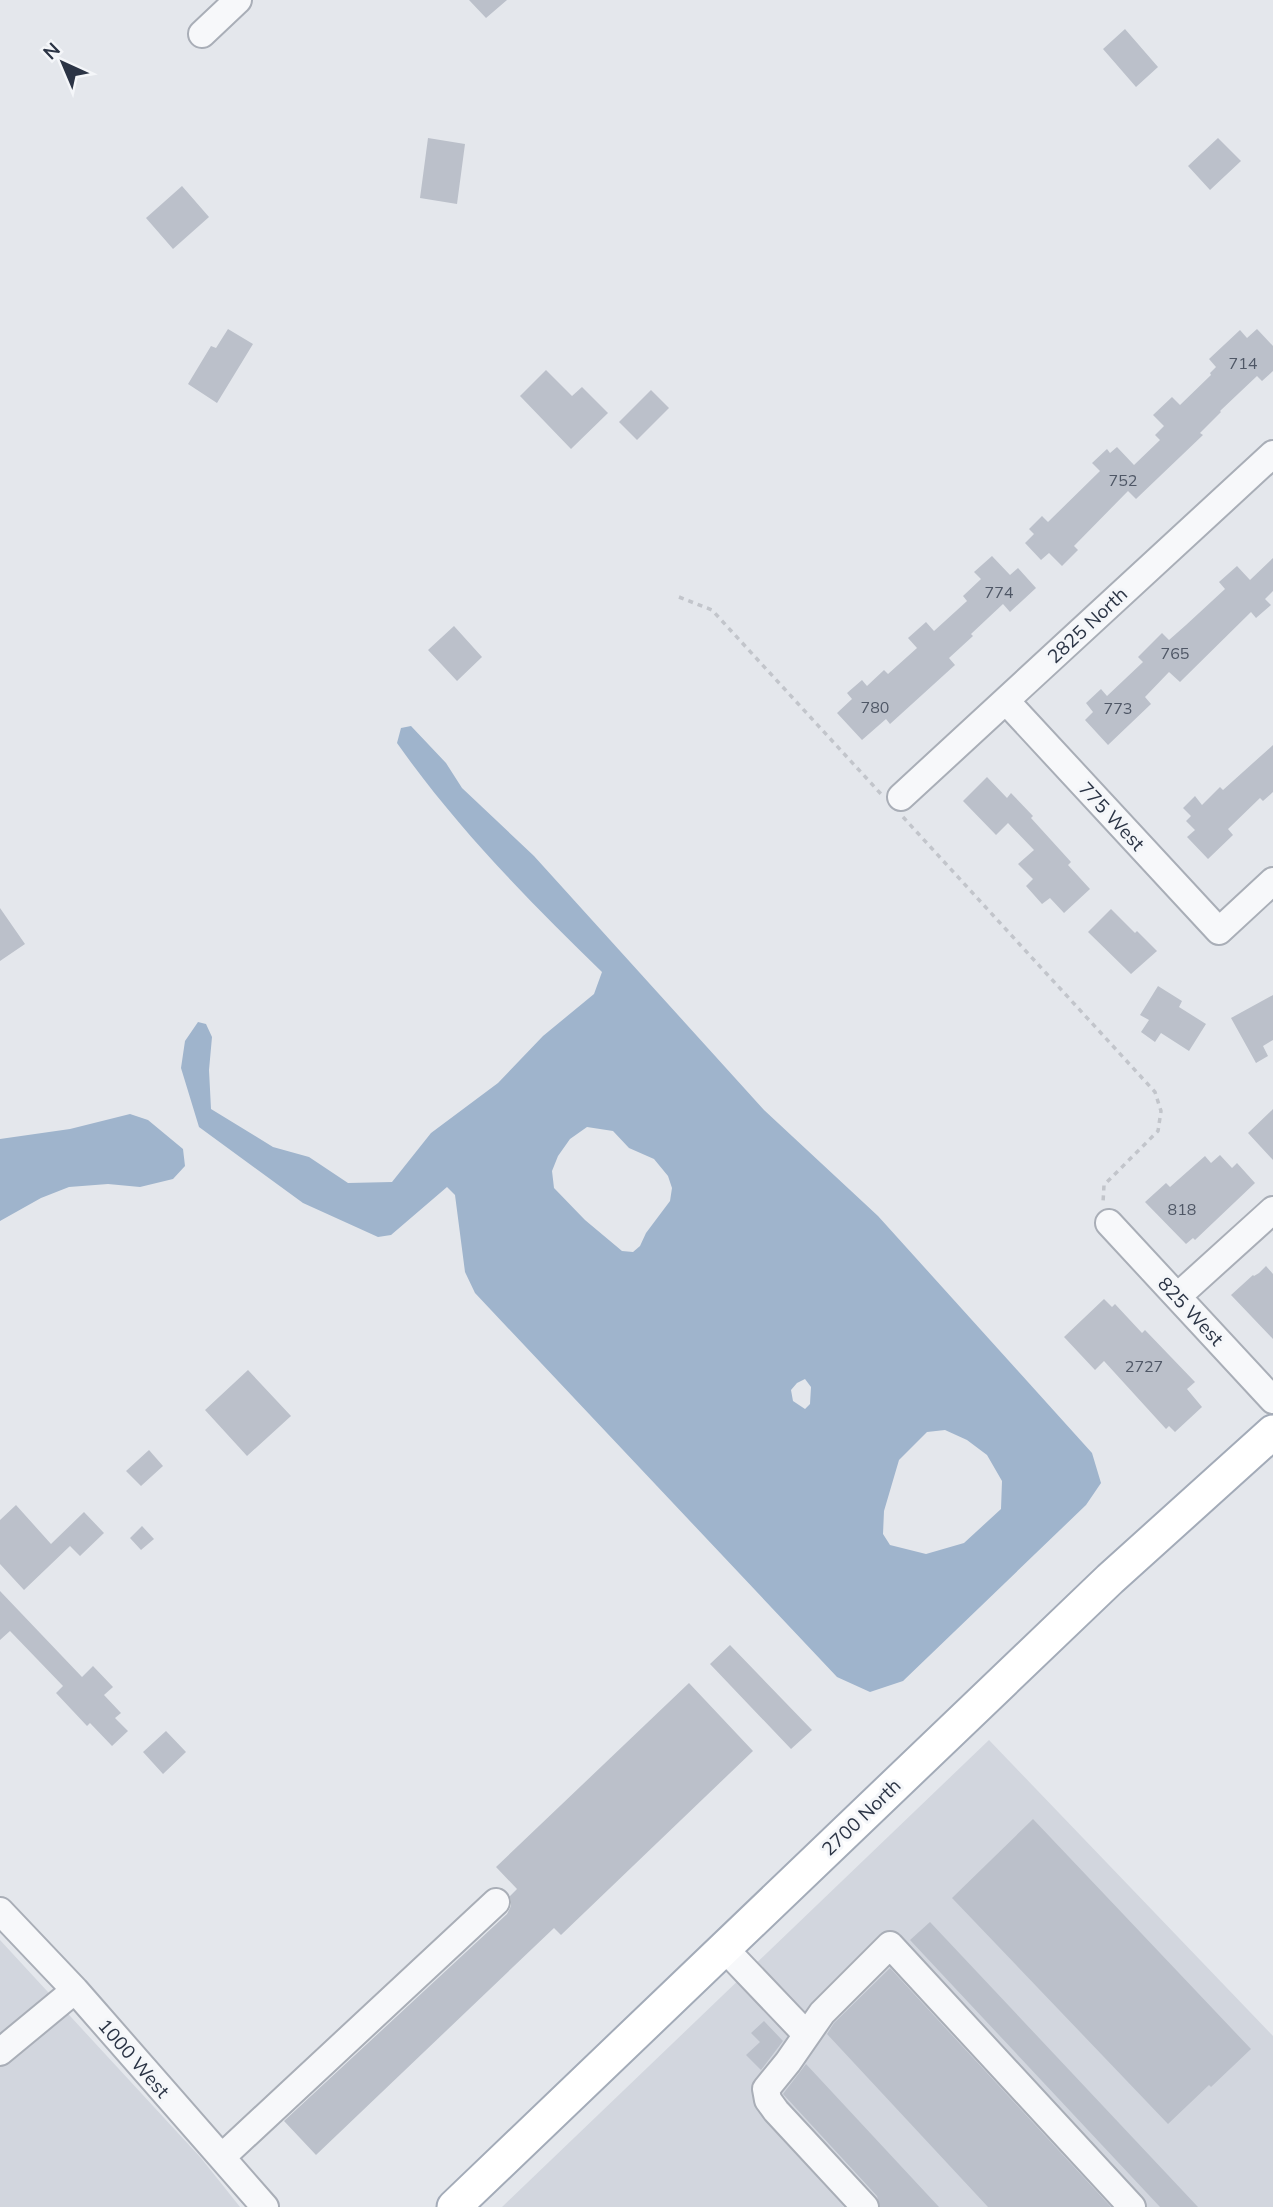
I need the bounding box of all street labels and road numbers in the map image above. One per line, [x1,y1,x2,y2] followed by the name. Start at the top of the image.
[1042,582,1132,668] street label: 2825 North
[1074,777,1150,856] street label: 775 West
[1153,1272,1229,1351] street label: 825 West
[816,1773,906,1861] street label: 2700 North
[93,2014,175,2103] street label: 1000 West

